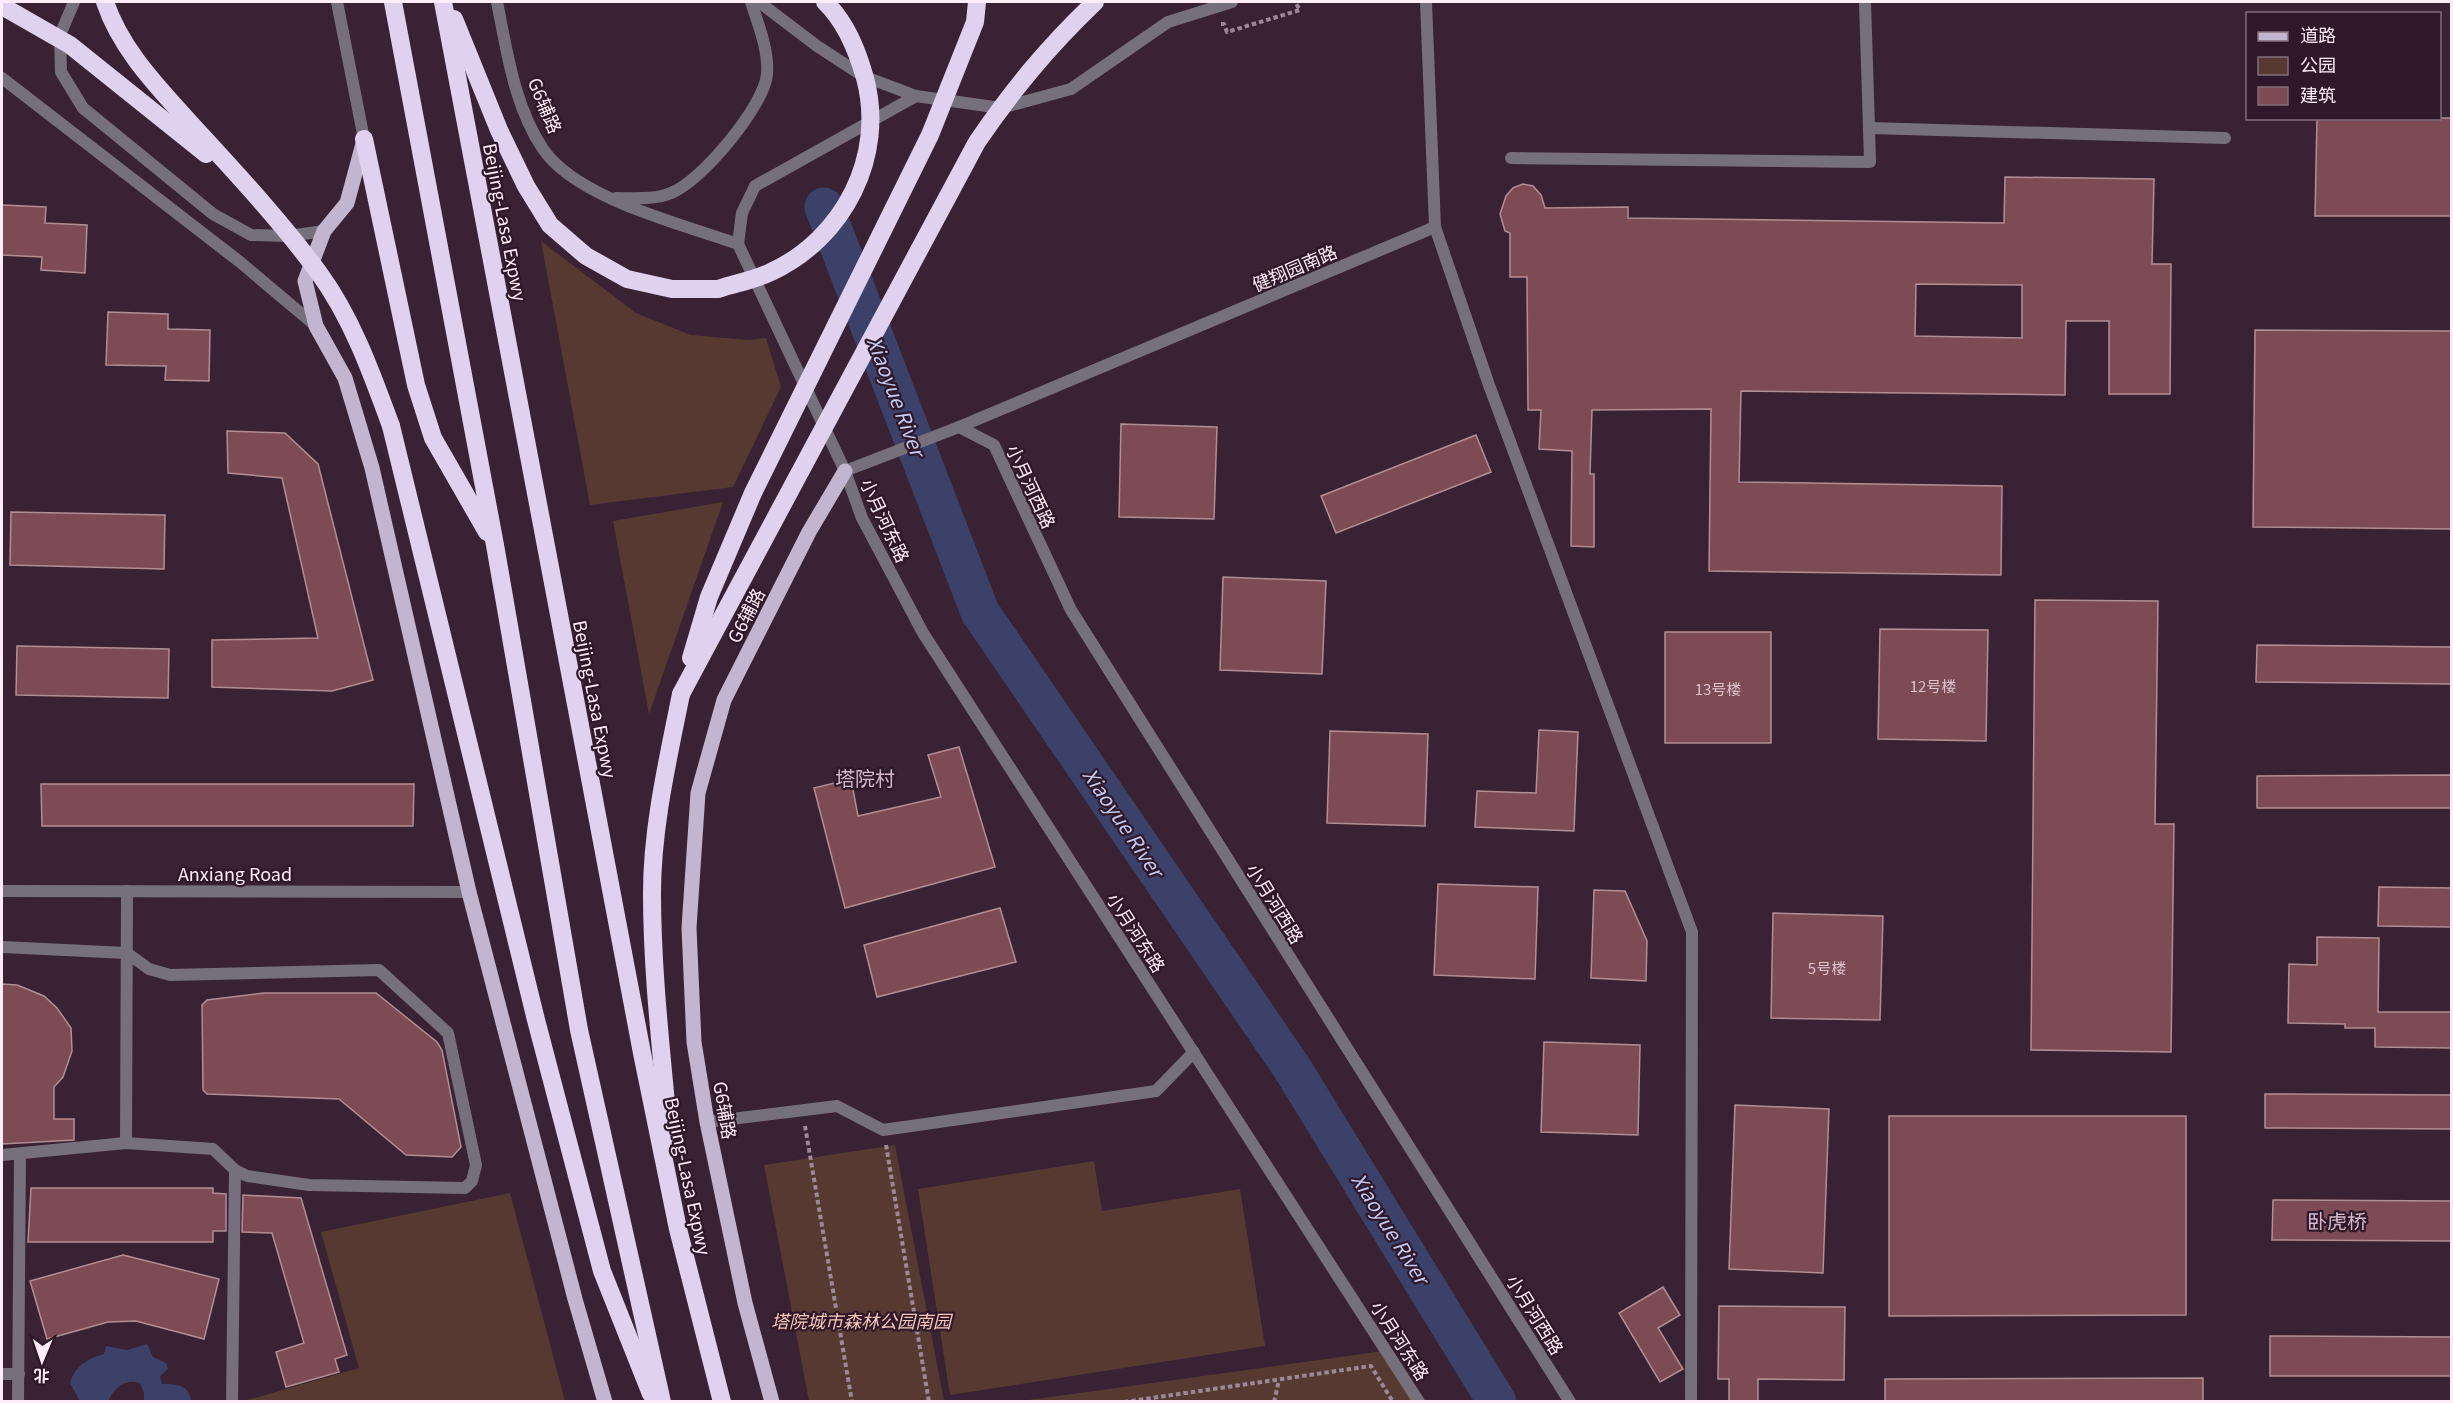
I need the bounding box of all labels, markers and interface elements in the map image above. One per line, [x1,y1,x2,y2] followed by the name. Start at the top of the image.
[2246,12,2441,120] legend
[2300,21,2336,47] text: 道路
[2300,51,2336,77] text: 公园
[523,73,569,137] street label: G6辅路
[2300,81,2336,107] text: 建筑
[478,141,534,304] street label: Beijing-Lasa Expwy
[1247,237,1341,297] street label: 健翔园南路
[861,332,934,463] water label: Xiaoyue River
[1001,440,1063,532] street label: 小月河西路
[855,474,917,566] street label: 小月河东路
[720,583,770,647] street label: G6辅路
[568,618,624,781] street label: Beijing-Lasa Expwy
[1910,675,1956,696] house number: 12号楼
[1695,678,1741,699] house number: 13号楼
[1077,762,1173,885] water label: Xiaoyue River
[835,763,895,792] district label: 塔院村
[1241,858,1311,948] street label: 小月河西路
[178,860,292,886] street label: Anxiang Road
[1102,887,1172,977] street label: 小月河东路
[1808,957,1846,978] house number: 5号楼
[708,1079,744,1141] street label: G6辅路
[660,1095,719,1258] street label: Beijing-Lasa Expwy
[1345,1167,1438,1292] water label: Xiaoyue River
[2307,1206,2367,1235] district label: 卧虎桥
[1501,1269,1571,1359] street label: 小月河西路
[1366,1295,1436,1385] street label: 小月河东路
[771,1307,954,1333] park label: 塔院城市森林公园南园
[12,1331,72,1391] north arrow
[33,1365,50,1389] text: 北

